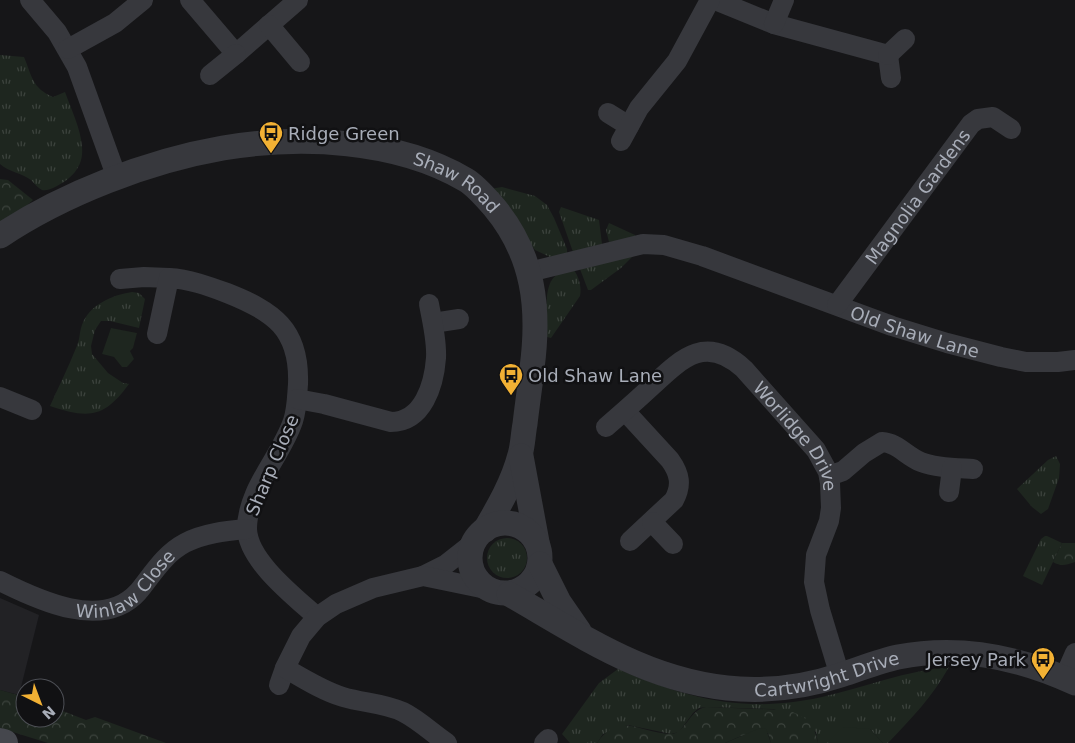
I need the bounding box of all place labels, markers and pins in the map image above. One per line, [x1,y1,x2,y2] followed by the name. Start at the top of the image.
[258,120,284,154] bus stop icon: Ridge Green
[288,123,400,144] place label: Ridge Green
[498,362,524,396] bus stop icon: Old Shaw Lane
[528,365,662,386] place label: Old Shaw Lane
[1030,646,1056,680] bus stop icon: Jersey Park
[925,649,1027,670] place label: Jersey Park

